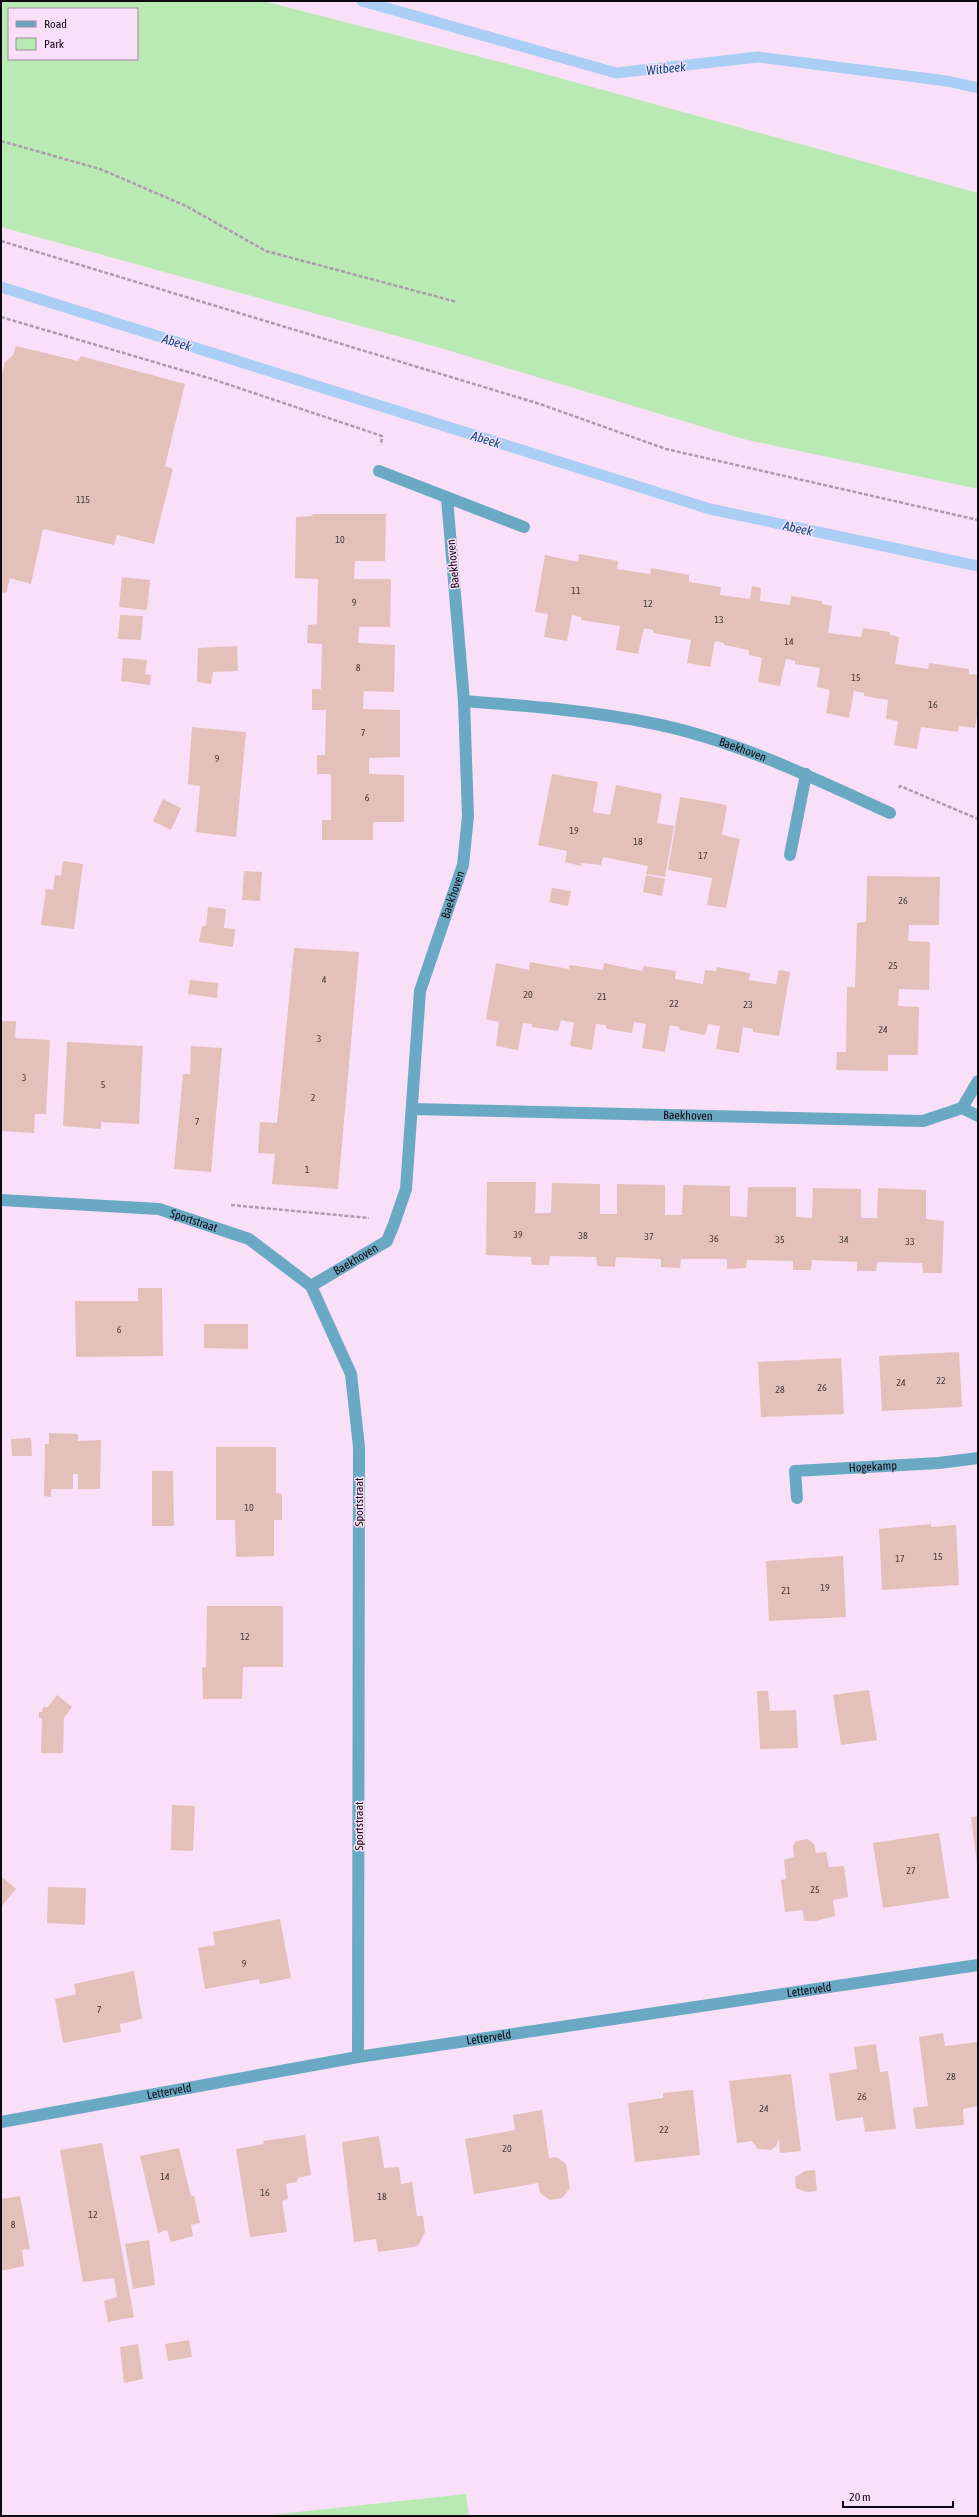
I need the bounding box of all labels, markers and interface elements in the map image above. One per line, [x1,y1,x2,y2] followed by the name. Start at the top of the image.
[8,8,138,60] legend
[44,17,67,31] text: Road
[44,37,65,51] text: Park
[646,59,687,78] water label: Witbeek
[159,331,194,354] water label: Abeek
[468,428,503,451] water label: Abeek
[76,494,90,505] house number: 115
[781,518,814,539] water label: Abeek
[335,534,345,545] house number: 10
[444,539,462,589] street label: Baekhoven
[571,585,581,596] house number: 11
[352,597,357,608] house number: 9
[643,598,653,609] house number: 12
[714,614,724,625] house number: 13
[784,636,794,647] house number: 14
[356,662,361,673] house number: 8
[851,672,861,683] house number: 15
[928,699,938,710] house number: 16
[361,727,366,738] house number: 7
[717,735,768,765] street label: Baekhoven
[215,753,220,764] house number: 9
[365,792,370,803] house number: 6
[569,825,579,836] house number: 19
[633,836,643,847] house number: 18
[698,850,708,861] house number: 17
[438,869,467,920] street label: Baekhoven
[898,895,908,906] house number: 26
[888,960,898,971] house number: 25
[322,974,327,985] house number: 4
[523,989,533,1000] house number: 20
[597,991,607,1002] house number: 21
[669,998,679,1009] house number: 22
[743,999,753,1010] house number: 23
[878,1024,888,1035] house number: 24
[317,1033,322,1044] house number: 3
[22,1072,27,1083] house number: 3
[101,1079,106,1090] house number: 5
[311,1092,316,1103] house number: 2
[663,1108,713,1123] street label: Baekhoven
[195,1116,200,1127] house number: 7
[305,1164,310,1175] house number: 1
[168,1206,220,1235] street label: Sportstraat
[513,1229,523,1240] house number: 39
[578,1230,588,1241] house number: 38
[644,1231,654,1242] house number: 37
[709,1233,719,1244] house number: 36
[775,1234,785,1245] house number: 35
[839,1234,849,1245] house number: 34
[905,1236,915,1247] house number: 33
[331,1241,381,1278] street label: Baekhoven
[117,1324,122,1335] house number: 6
[936,1375,946,1386] house number: 22
[896,1377,906,1388] house number: 24
[817,1382,827,1393] house number: 26
[775,1384,785,1395] house number: 28
[848,1458,898,1475] street label: Hogekamp
[352,1477,366,1526] street label: Sportstraat
[244,1502,254,1513] house number: 10
[933,1551,943,1562] house number: 15
[895,1553,905,1564] house number: 17
[820,1582,830,1593] house number: 19
[781,1585,791,1596] house number: 21
[240,1631,250,1642] house number: 12
[352,1801,366,1850] street label: Sportstraat
[906,1865,916,1876] house number: 27
[810,1884,820,1895] house number: 25
[242,1958,247,1969] house number: 9
[786,1980,832,2000] street label: Letterveld
[97,2004,102,2015] house number: 7
[465,2027,512,2048] street label: Letterveld
[946,2071,956,2082] house number: 28
[146,2080,193,2102] street label: Letterveld
[857,2091,867,2102] house number: 26
[759,2103,769,2114] house number: 24
[659,2124,669,2135] house number: 22
[502,2143,512,2154] house number: 20
[160,2171,170,2182] house number: 14
[260,2187,270,2198] house number: 16
[377,2191,387,2202] house number: 18
[88,2209,98,2220] house number: 12
[11,2219,16,2230] house number: 8
[843,2483,953,2509] scale bar
[849,2490,871,2504] text: 20 m

